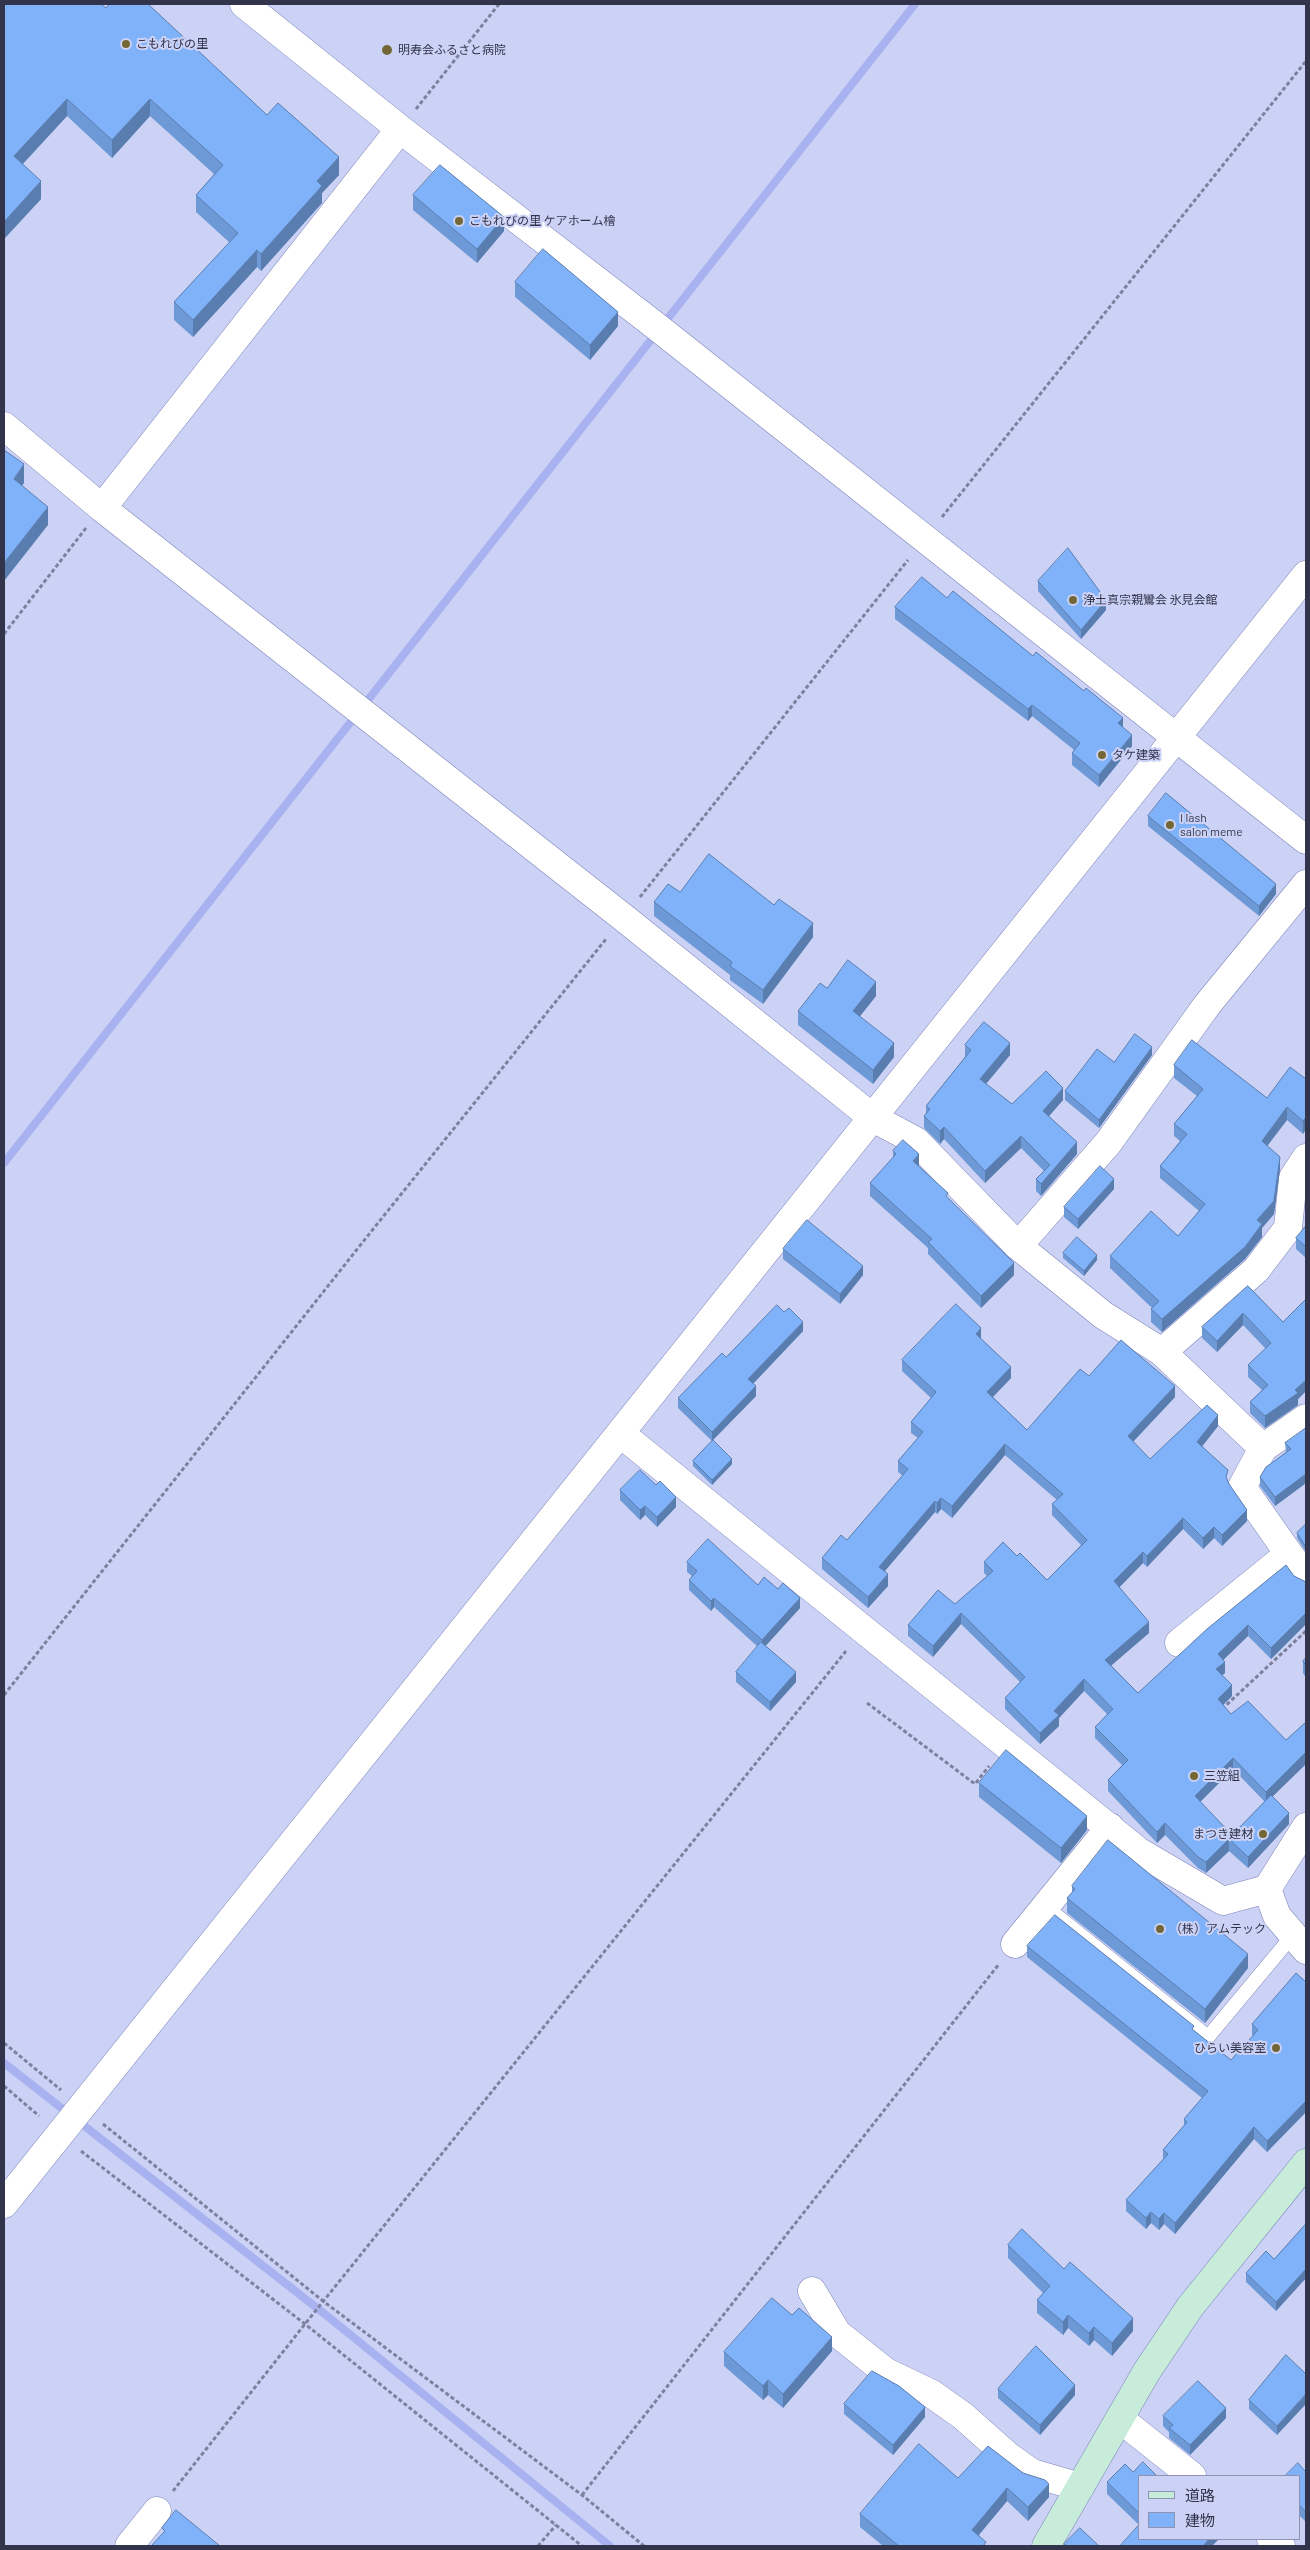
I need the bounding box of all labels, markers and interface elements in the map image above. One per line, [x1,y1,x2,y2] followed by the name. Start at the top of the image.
[136,37,208,51] place label: こもれびの里
[120,38,132,50] marker: こもれびの里
[380,43,394,57] marker: 明寿会ふるさと病院
[398,43,506,57] place label: 明寿会ふるさと病院
[469,214,615,228] place label: こもれびの里 ケアホーム檜
[453,215,465,227] marker: こもれびの里 ケアホーム檜
[1083,593,1217,607] place label: 浄土真宗親鸞会 氷見会館
[1067,594,1079,606] marker: 浄土真宗親鸞会 氷見会館
[1112,748,1160,762] place label: タケ建築
[1096,749,1108,761] marker: タケ建築
[1180,811,1243,839] place label: I lash salon meme
[1164,819,1176,831] marker: I lash salon meme
[1204,1769,1240,1783] place label: 三笠組
[1188,1770,1200,1782] marker: 三笠組
[1193,1827,1253,1841] place label: まつき建材
[1257,1828,1269,1840] marker: まつき建材
[1170,1922,1266,1936] place label: （株）アムテック
[1154,1923,1166,1935] marker: （株）アムテック
[1194,2041,1266,2055] place label: ひらい美容室
[1270,2042,1282,2054] marker: ひらい美容室
[1138,2475,1300,2540] legend
[1185,2486,1215,2504] text: 道路
[1185,2511,1215,2529] text: 建物

